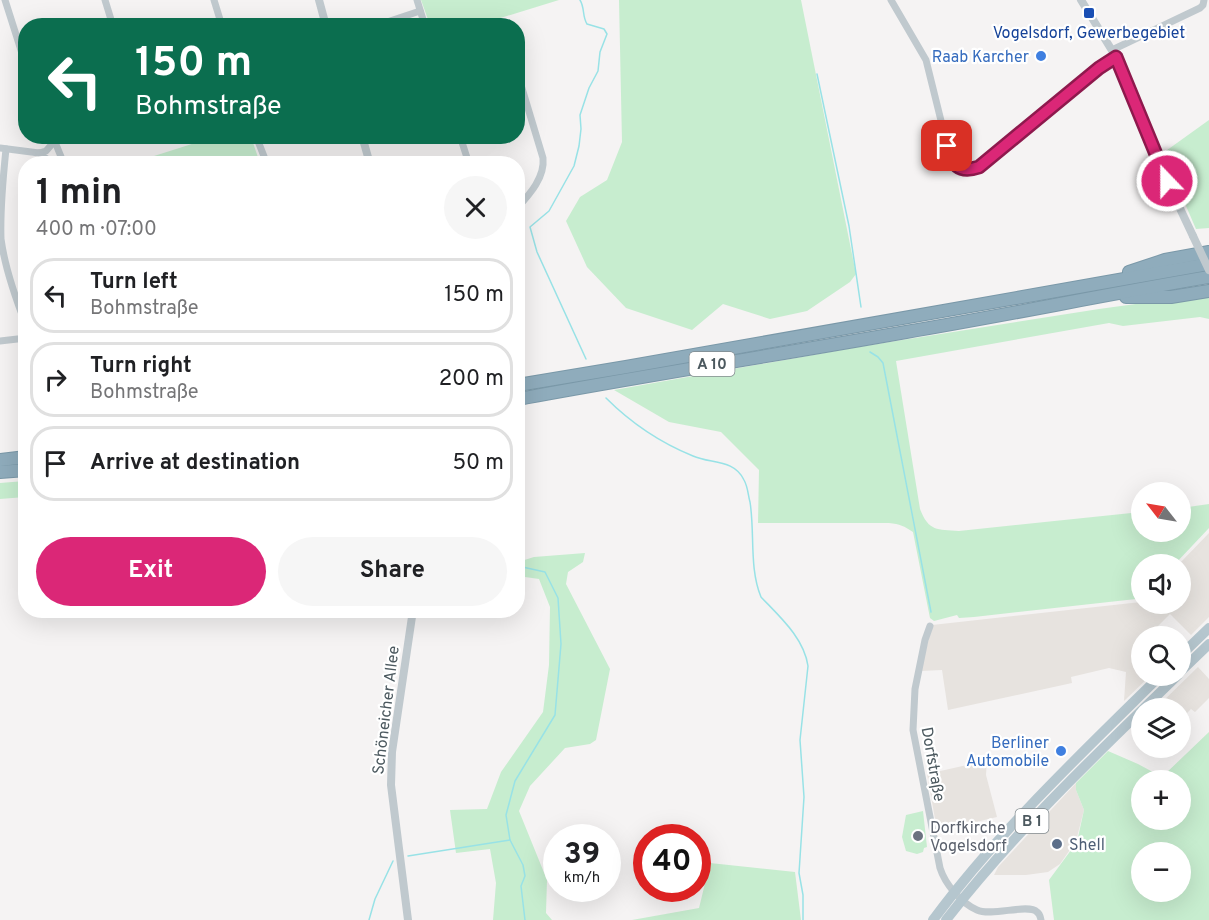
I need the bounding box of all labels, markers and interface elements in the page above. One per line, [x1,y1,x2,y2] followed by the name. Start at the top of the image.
[1082,6,1096,20] marker: Vogelsdorf, Gewerbegebiet
[993,24,1185,44] place label: Vogelsdorf, Gewerbegebiet
[135,38,252,91] text: 150 m
[36,42,114,120] icon: left
[932,48,1029,68] place label: Raab Karcher
[1034,49,1048,63] marker: Raab Karcher
[135,90,282,124] text: Bohmstraße
[921,120,972,171] pin
[930,129,963,162] icon: arrive
[1135,149,1199,213] position arrow
[36,171,122,217] text: 1 min
[444,176,507,239] button: close
[36,217,157,243] text: 400 m · 07:00
[90,269,178,296] text: Turn left
[39,279,72,312] icon: left
[444,282,504,309] text: 150 m
[90,296,199,322] text: Bohmstraße
[690,352,734,376] road number: A 10
[90,353,192,380] text: Turn right
[39,363,72,396] icon: right
[439,366,504,393] text: 200 m
[90,380,199,406] text: Bohmstraße
[39,447,72,480] icon: arrive
[90,450,300,477] text: Arrive at destination
[452,450,504,477] text: 50 m
[1131,482,1191,542] north arrow
[1131,482,1191,902] map controls
[36,537,266,606] button: Exit
[278,537,507,606] button: Share
[1131,554,1191,614] button: sound
[1131,626,1191,686] button: search
[369,645,405,776] street label: Schöneicher Allee
[1131,698,1191,758] button: layers
[916,725,948,803] street label: Dorfstraße
[966,734,1049,772] place label: Berliner Automobile
[1054,744,1068,758] marker: Berliner Automobile
[1131,770,1191,830] button: +
[1016,809,1048,833] road number: B 1
[930,819,1007,857] place label: Dorfkirche Vogelsdorf
[633,824,711,902] speed limit sign: 40
[911,829,925,843] marker: Dorfkirche Vogelsdorf
[1069,836,1105,856] place label: Shell
[564,837,600,874] text: 39
[1050,837,1064,851] marker: Shell
[1131,842,1191,902] button: −
[564,869,600,888] text: km/h

